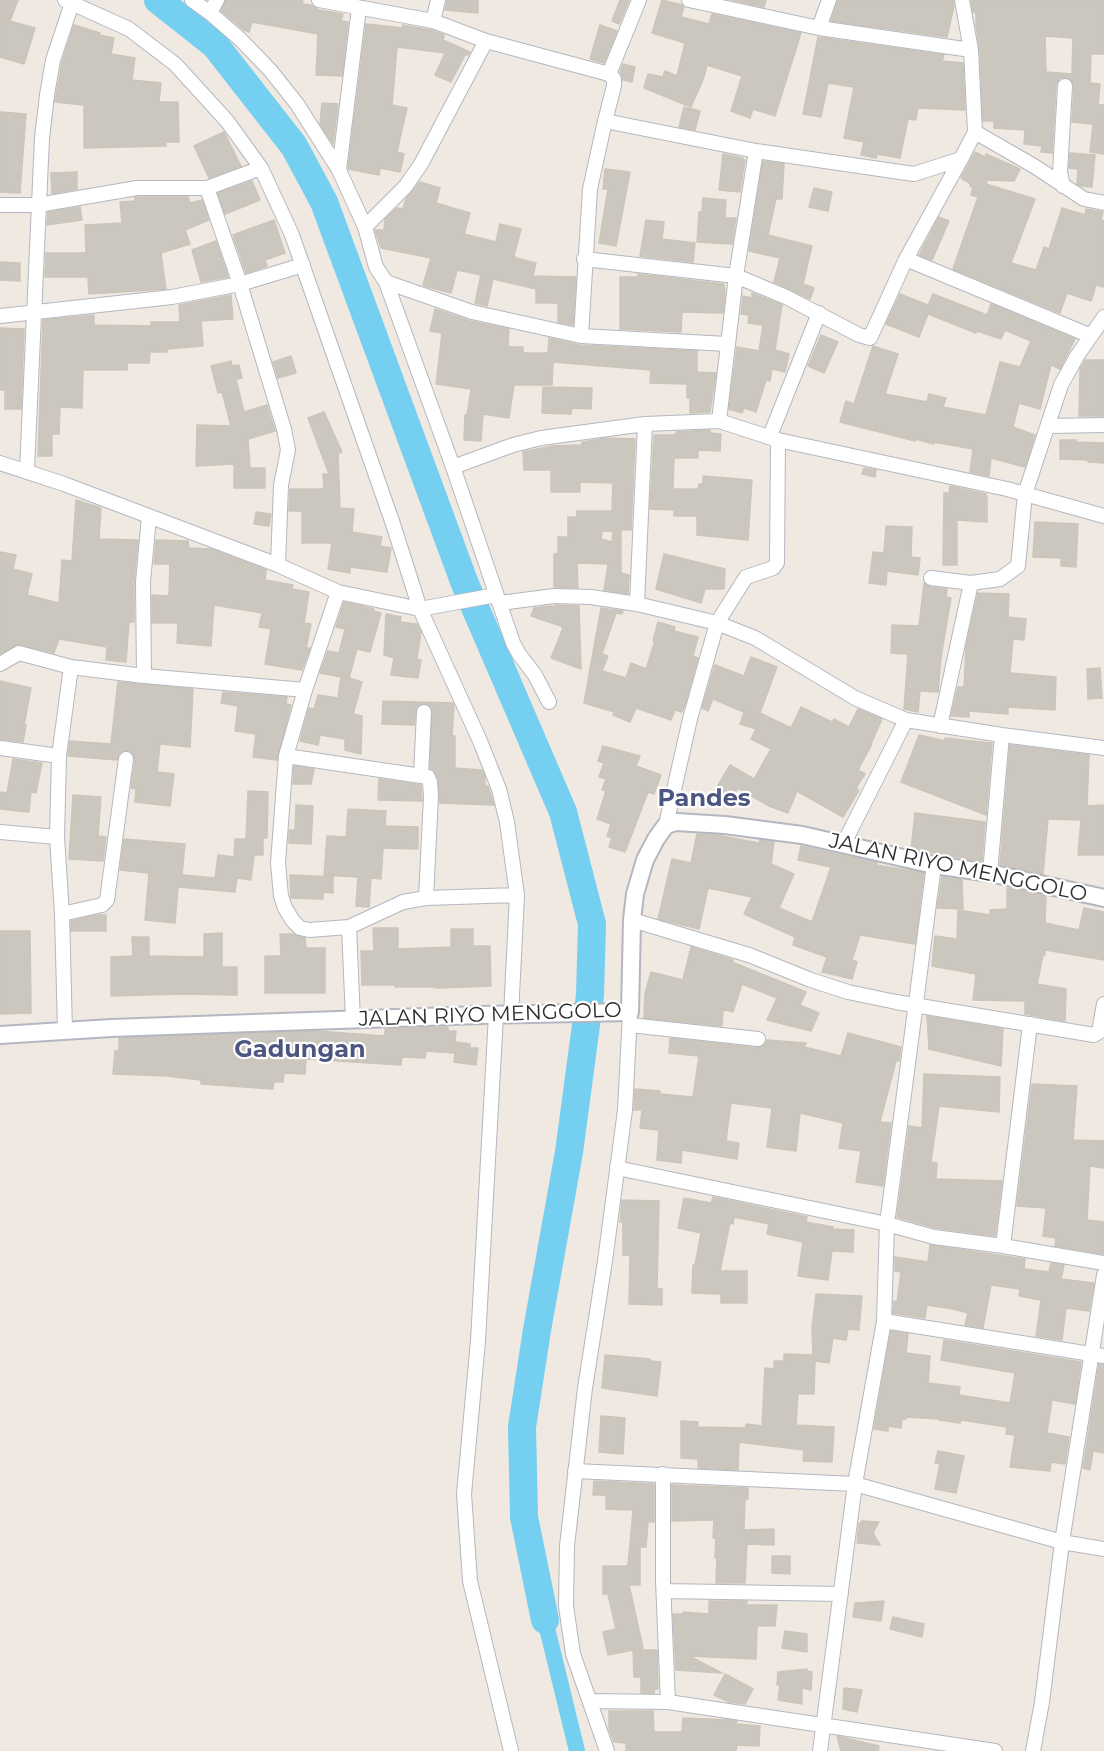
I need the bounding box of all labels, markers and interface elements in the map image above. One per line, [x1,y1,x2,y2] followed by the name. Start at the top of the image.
[657,785,751,813] district label: Pandes
[827,828,1089,908] street label: JALAN RIYO MENGGOLO
[358,998,622,1032] street label: JALAN RIYO MENGGOLO
[234,1036,366,1064] district label: Gadungan

